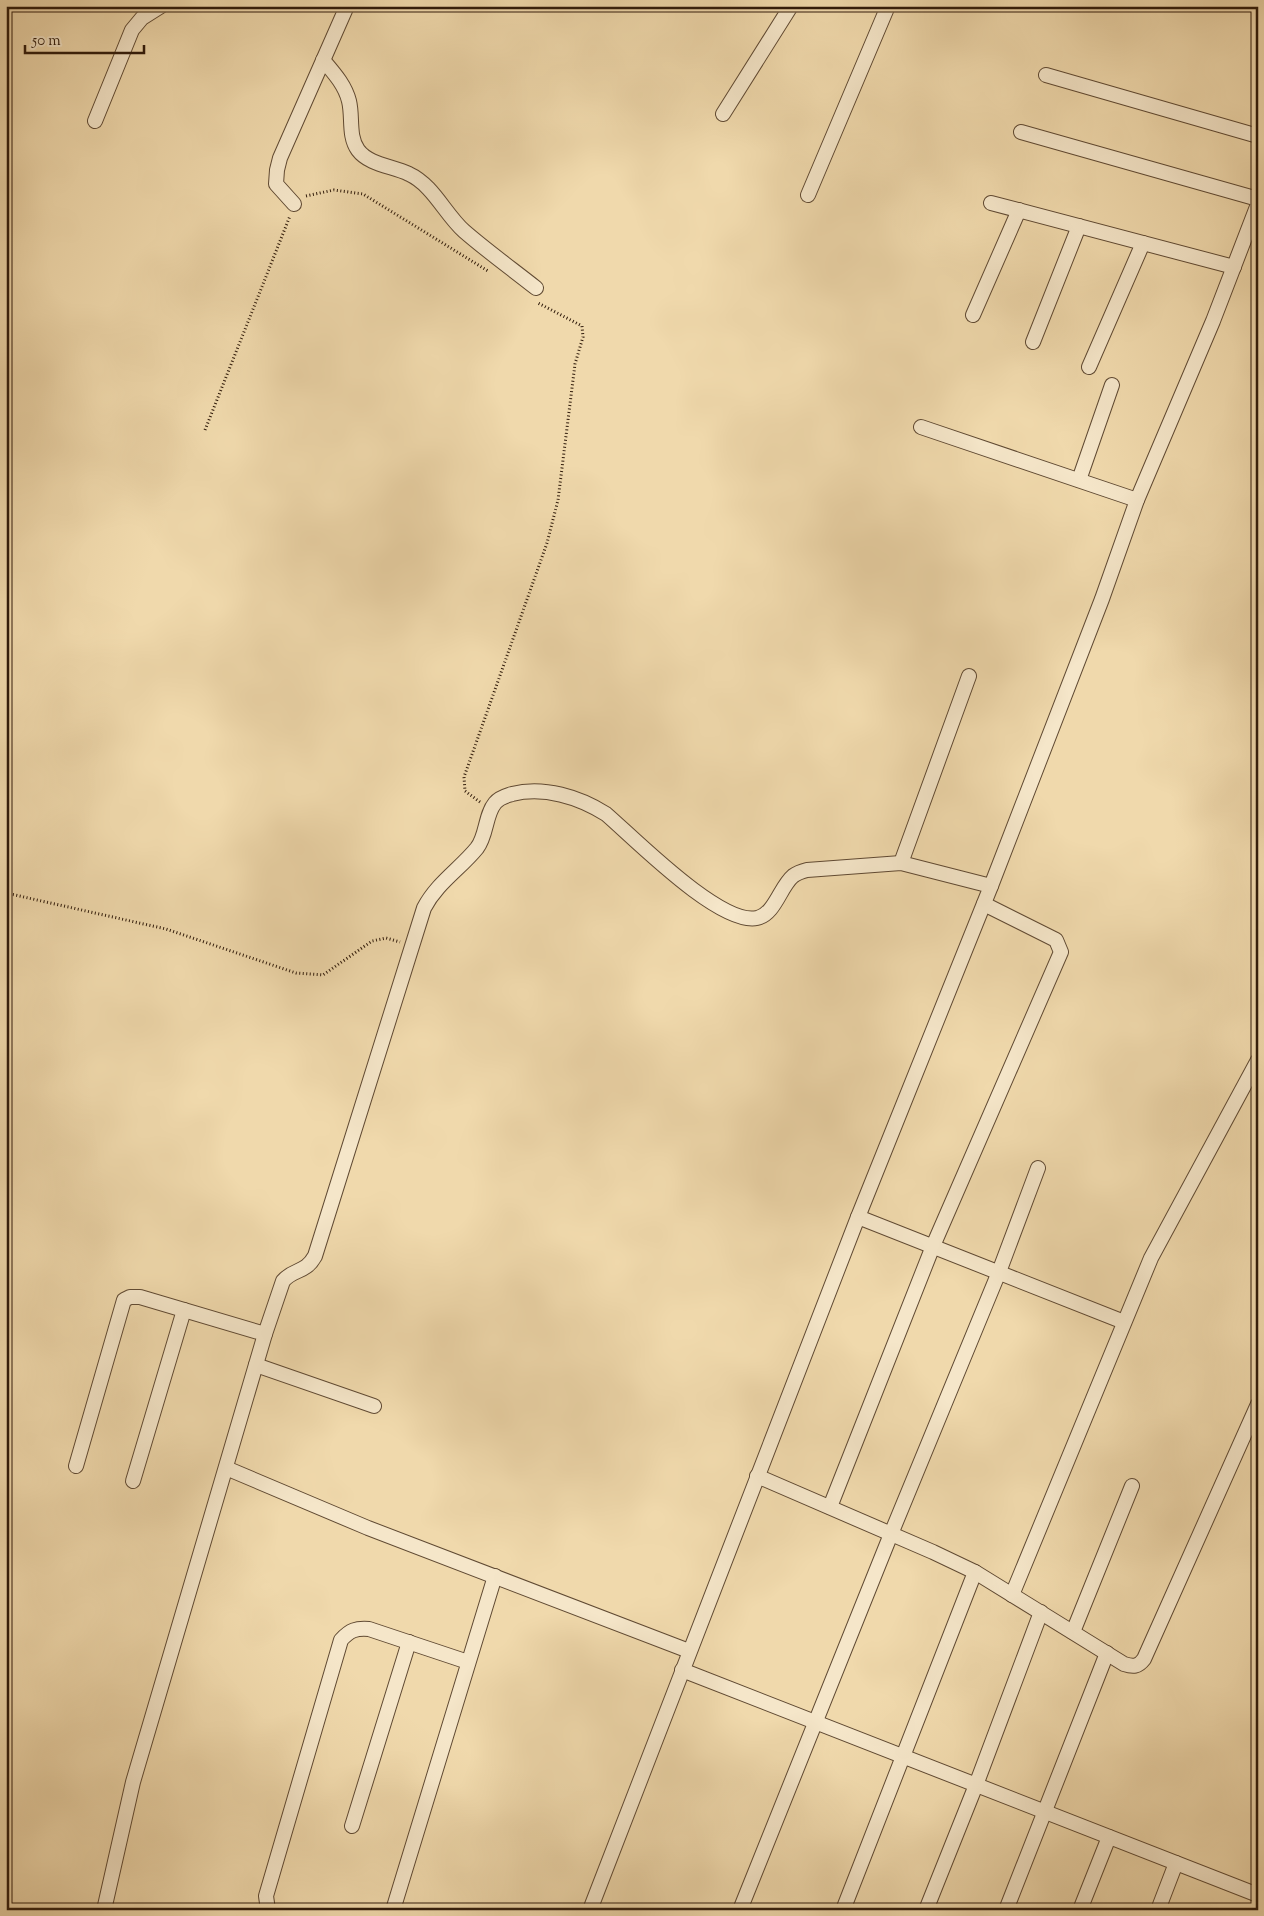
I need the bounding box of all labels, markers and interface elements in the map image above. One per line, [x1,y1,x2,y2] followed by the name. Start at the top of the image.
[25,22,144,54] scale bar
[31,31,61,52] text: 50 m

